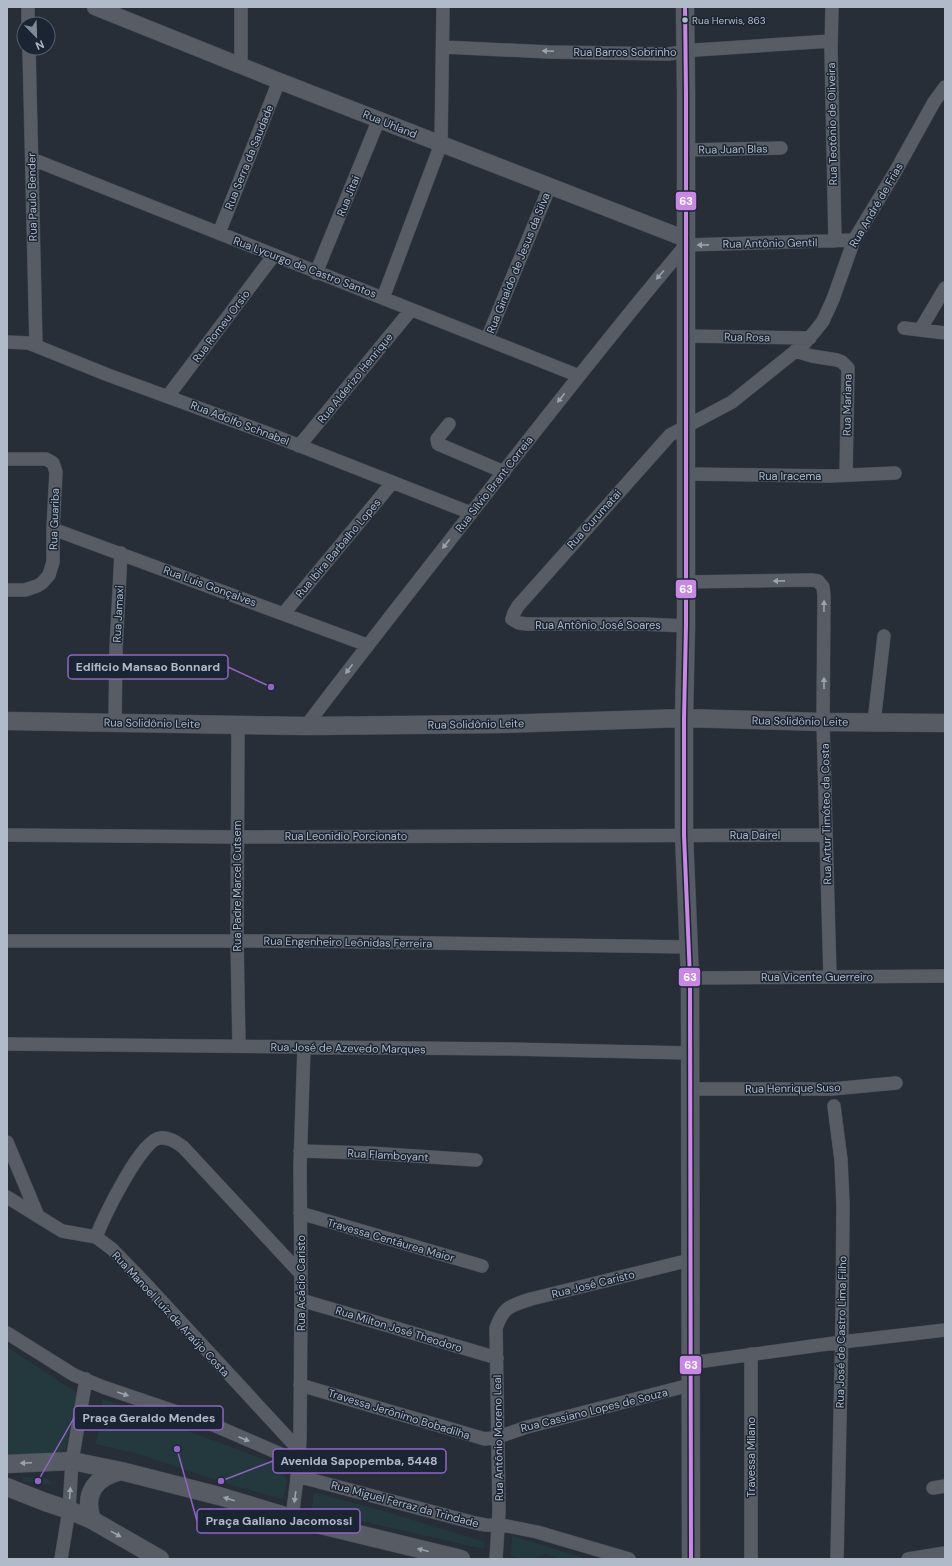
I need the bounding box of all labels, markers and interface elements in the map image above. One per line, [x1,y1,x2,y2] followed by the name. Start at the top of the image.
[692,14,766,27] place label: Rua Herwis, 863
[680,15,690,25] marker: Rua Herwis, 863
[16,16,56,56] north arrow
[33,37,46,53] text: N
[574,45,676,59] street label: Rua Barros Sobrinho
[542,48,554,55] one-way arrow
[824,63,840,185] street label: Rua Teotônio de Oliveira
[222,102,276,212] street label: Rua Serra da Saudade
[361,107,419,141] street label: Rua Uhland
[698,141,768,157] street label: Rua Juan Blas
[24,153,40,241] street label: Rua Paulo Bender
[846,160,906,250] street label: Rua André de Frias
[333,174,363,218] street label: Rua Jitai
[483,190,553,335] street label: Rua Ginaldo de Jesus da Silva
[675,191,697,211] line badge: 63
[679,194,693,208] text: 63
[231,233,379,301] street label: Rua Lycurgo de Castro Santos
[723,235,817,251] street label: Rua Antônio Gentil
[696,242,709,248] one-way arrow
[656,270,665,280] one-way arrow
[189,287,253,365] street label: Rua Romeu Orsio
[314,330,396,426] street label: Rua Alderizo Henrique
[724,330,770,344] street label: Rua Rosa
[839,374,855,436] street label: Rua Mariana
[557,393,566,404] one-way arrow
[189,398,291,448] street label: Rua Adolfo Schnabel
[452,433,536,535] street label: Rua Sílvio Brant Correia
[759,469,821,483] street label: Rua Iracema
[564,486,624,552] street label: Rua Curumatai
[46,488,62,550] street label: Rua Guariba
[292,495,384,601] street label: Rua Ibira Barbalho Lopes
[442,539,450,550] one-way arrow
[161,563,259,609] street label: Rua Luis Gonçalves
[772,578,785,584] one-way arrow
[675,579,697,599] line badge: 63
[679,582,693,596] text: 63
[110,585,126,643] street label: Rua Jamaxi
[821,599,827,612] one-way arrow
[535,618,661,632] street label: Rua Antônio José Soares
[68,655,228,679] callout: Edificio Mansao Bonnard
[76,659,220,675] text: Edificio Mansao Bonnard
[345,663,353,674] one-way arrow
[821,676,827,689] one-way arrow
[752,713,848,729] street label: Rua Solidônio Leite
[104,715,200,731] street label: Rua Solidônio Leite
[428,716,524,732] street label: Rua Solidônio Leite
[818,743,834,885] street label: Rua Artur Timóteo da Costa
[230,820,244,951] street label: Rua Padre Marcel Cutsem
[730,828,780,842] street label: Rua Dairel
[285,829,407,843] street label: Rua Leonidio Porcionato
[264,934,432,950] street label: Rua Engenheiro Leônidas Ferreira
[678,967,701,987] line badge: 63
[683,970,697,984] text: 63
[761,970,873,984] street label: Rua Vicente Guerreiro
[270,1040,426,1056] street label: Rua José de Azevedo Marques
[745,1080,841,1096] street label: Rua Henrique Suso
[347,1146,429,1164] street label: Rua Flamboyant
[326,1215,456,1265] street label: Travessa Centáurea Maior
[294,1235,308,1331] street label: Rua Acácio Caristo
[109,1249,233,1379] street label: Rua Manoel Luiz de Araújo Costa
[833,1256,849,1408] street label: Rua José de Castro Lima Filho
[550,1267,636,1301] street label: Rua José Caristo
[334,1303,464,1355] street label: Rua Milton José Theodoro
[679,1355,702,1375] line badge: 63
[684,1358,698,1372] text: 63
[490,1375,506,1501] street label: Rua Antônio Moreno Leal
[519,1385,669,1435] street label: Rua Cassiano Lopes de Souza
[326,1386,472,1442] street label: Travessa Jerônimo Bobadilha
[117,1391,129,1397] one-way arrow
[74,1406,223,1430] callout: Praça Geraldo Mendes
[83,1410,215,1426] text: Praça Geraldo Mendes
[744,1417,758,1497] street label: Travessa Milano
[239,1436,251,1442] one-way arrow
[273,1449,446,1473] callout: Avenida Sapopemba, 5448
[280,1453,438,1469] text: Avenida Sapopemba, 5448
[20,1459,32,1466] one-way arrow
[330,1478,480,1530] street label: Rua Miguel Ferraz da Trindade
[67,1487,74,1499] one-way arrow
[292,1491,298,1503] one-way arrow
[223,1496,235,1502] one-way arrow
[197,1509,360,1533] callout: Praça Galiano Jacomossi
[206,1513,352,1529] text: Praça Galiano Jacomossi
[110,1531,122,1538] one-way arrow
[417,1546,429,1552] one-way arrow

